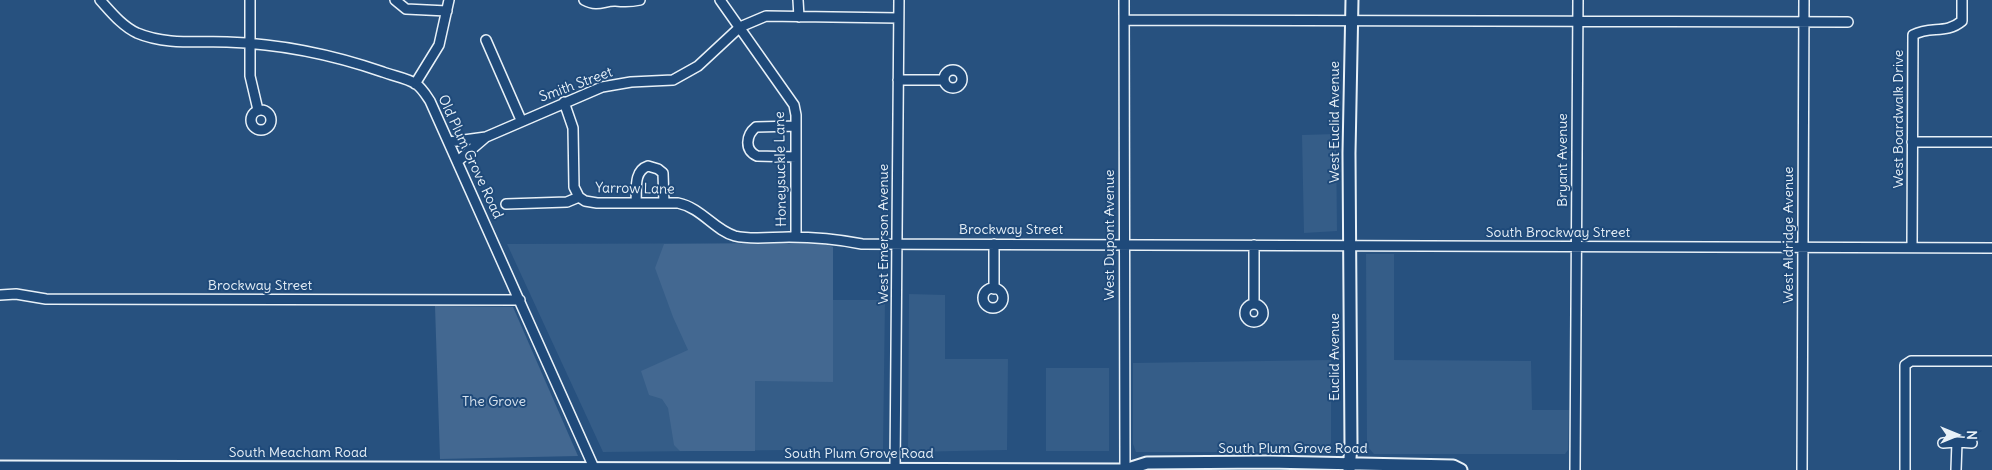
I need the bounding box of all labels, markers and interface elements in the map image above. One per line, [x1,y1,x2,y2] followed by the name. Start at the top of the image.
[1891,50,1907,188] street label: West Boardwalk Drive
[1327,61,1343,183] street label: West Euclid Avenue
[537,64,615,106] street label: Smith Street
[434,92,506,222] street label: Old Plum Grove Road
[772,111,790,227] street label: Honeysuckle Lane
[1555,113,1571,207] street label: Bryant Avenue
[876,164,892,304] street label: West Emerson Avenue
[1781,166,1797,304] street label: West Aldridge Avenue
[1102,169,1118,301] street label: West Dupont Avenue
[595,180,675,198] street label: Yarrow Lane
[959,222,1063,238] street label: Brockway Street
[1486,225,1630,241] street label: South Brockway Street
[208,278,312,294] street label: Brockway Street
[1327,313,1343,401] street label: Euclid Avenue
[462,394,526,410] park label: The Grove
[1932,410,1982,460] north arrow
[1963,430,1981,440] text: N
[1218,441,1368,457] street label: South Plum Grove Road
[229,445,367,461] street label: South Meacham Road
[784,446,934,462] street label: South Plum Grove Road

